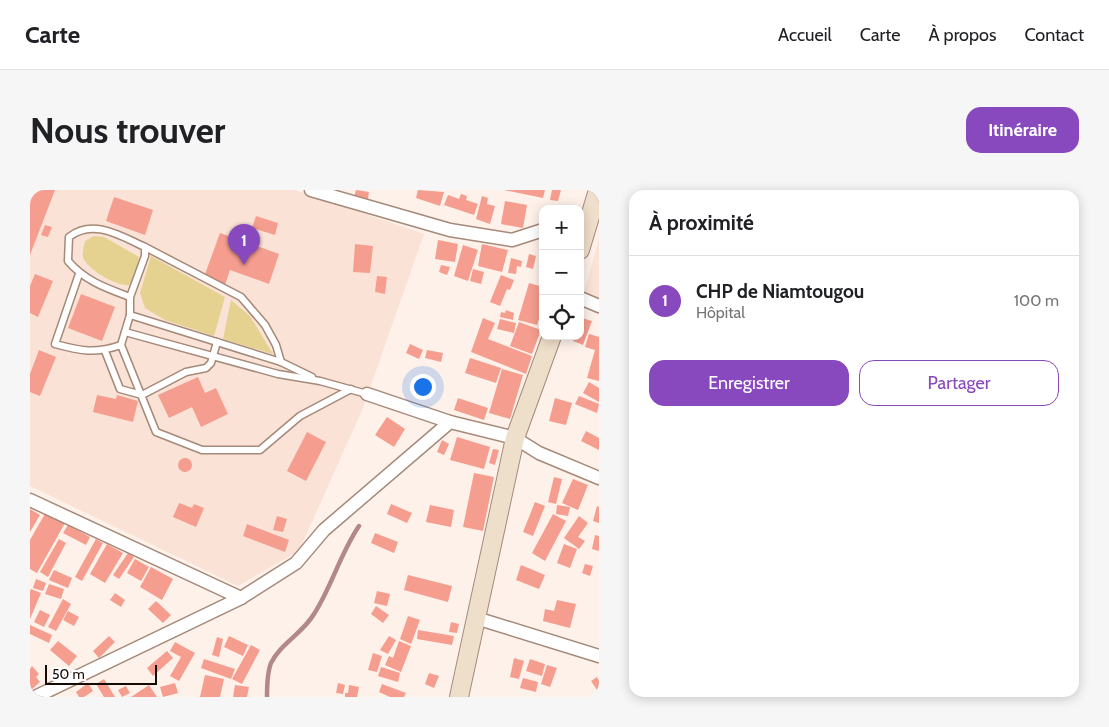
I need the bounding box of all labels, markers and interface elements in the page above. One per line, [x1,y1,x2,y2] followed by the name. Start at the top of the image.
[25,20,80,49] text: Carte
[778,24,832,46] text: Accueil
[860,24,900,46] text: Carte
[928,24,996,46] text: À propos
[1024,24,1084,46] text: Contact
[966,107,1079,153] button: Itinéraire
[30,109,225,152] text: Nous trouver
[539,205,584,340] map controls
[539,205,584,250] button: +
[649,210,754,235] text: À proximité
[228,224,260,265] pin: 1
[539,250,584,295] button: −
[696,280,864,303] text: CHP de Niamtougou
[662,291,668,310] text: 1
[1014,291,1059,310] text: 100 m
[539,295,584,340] button: locate
[696,303,745,322] text: Hôpital
[649,360,849,406] button: Enregistrer
[859,360,1059,406] button: Partager
[410,374,436,400] your location
[45,662,158,685] scale bar
[52,665,85,683] text: 50 m

